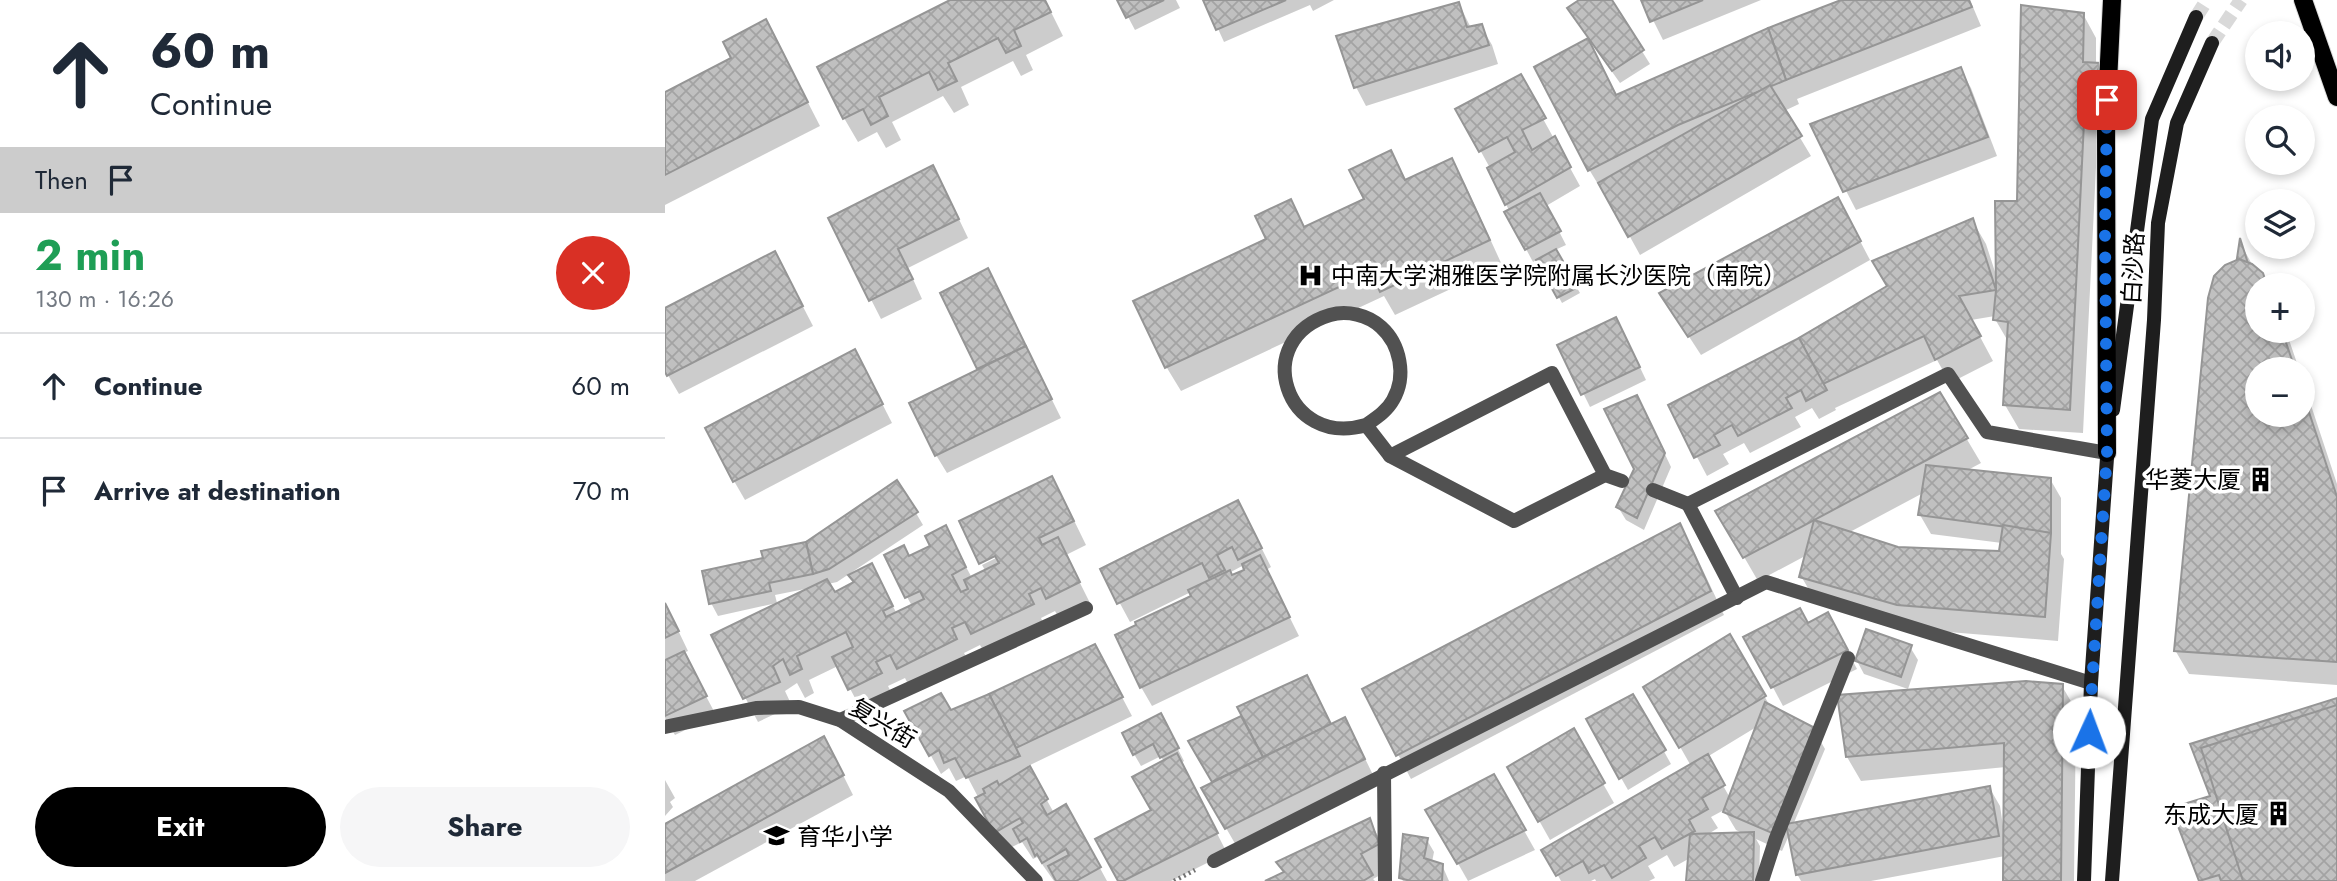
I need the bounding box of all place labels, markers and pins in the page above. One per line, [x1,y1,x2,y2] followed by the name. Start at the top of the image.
[2077,70,2137,130] pin
[1331,258,1787,293] place label: 中南大学湘雅医学院附属长沙医院（南院）
[1297,261,1325,289] hospital icon: 中南大学湘雅医学院附属长沙医院（南院）
[2145,462,2241,497] place label: 华菱大厦
[2247,465,2275,493] building icon: 华菱大厦
[2163,797,2259,832] place label: 东成大厦
[2265,800,2293,828] building icon: 东成大厦
[797,819,893,854] place label: 育华小学
[763,822,791,850] school or university icon: 育华小学

